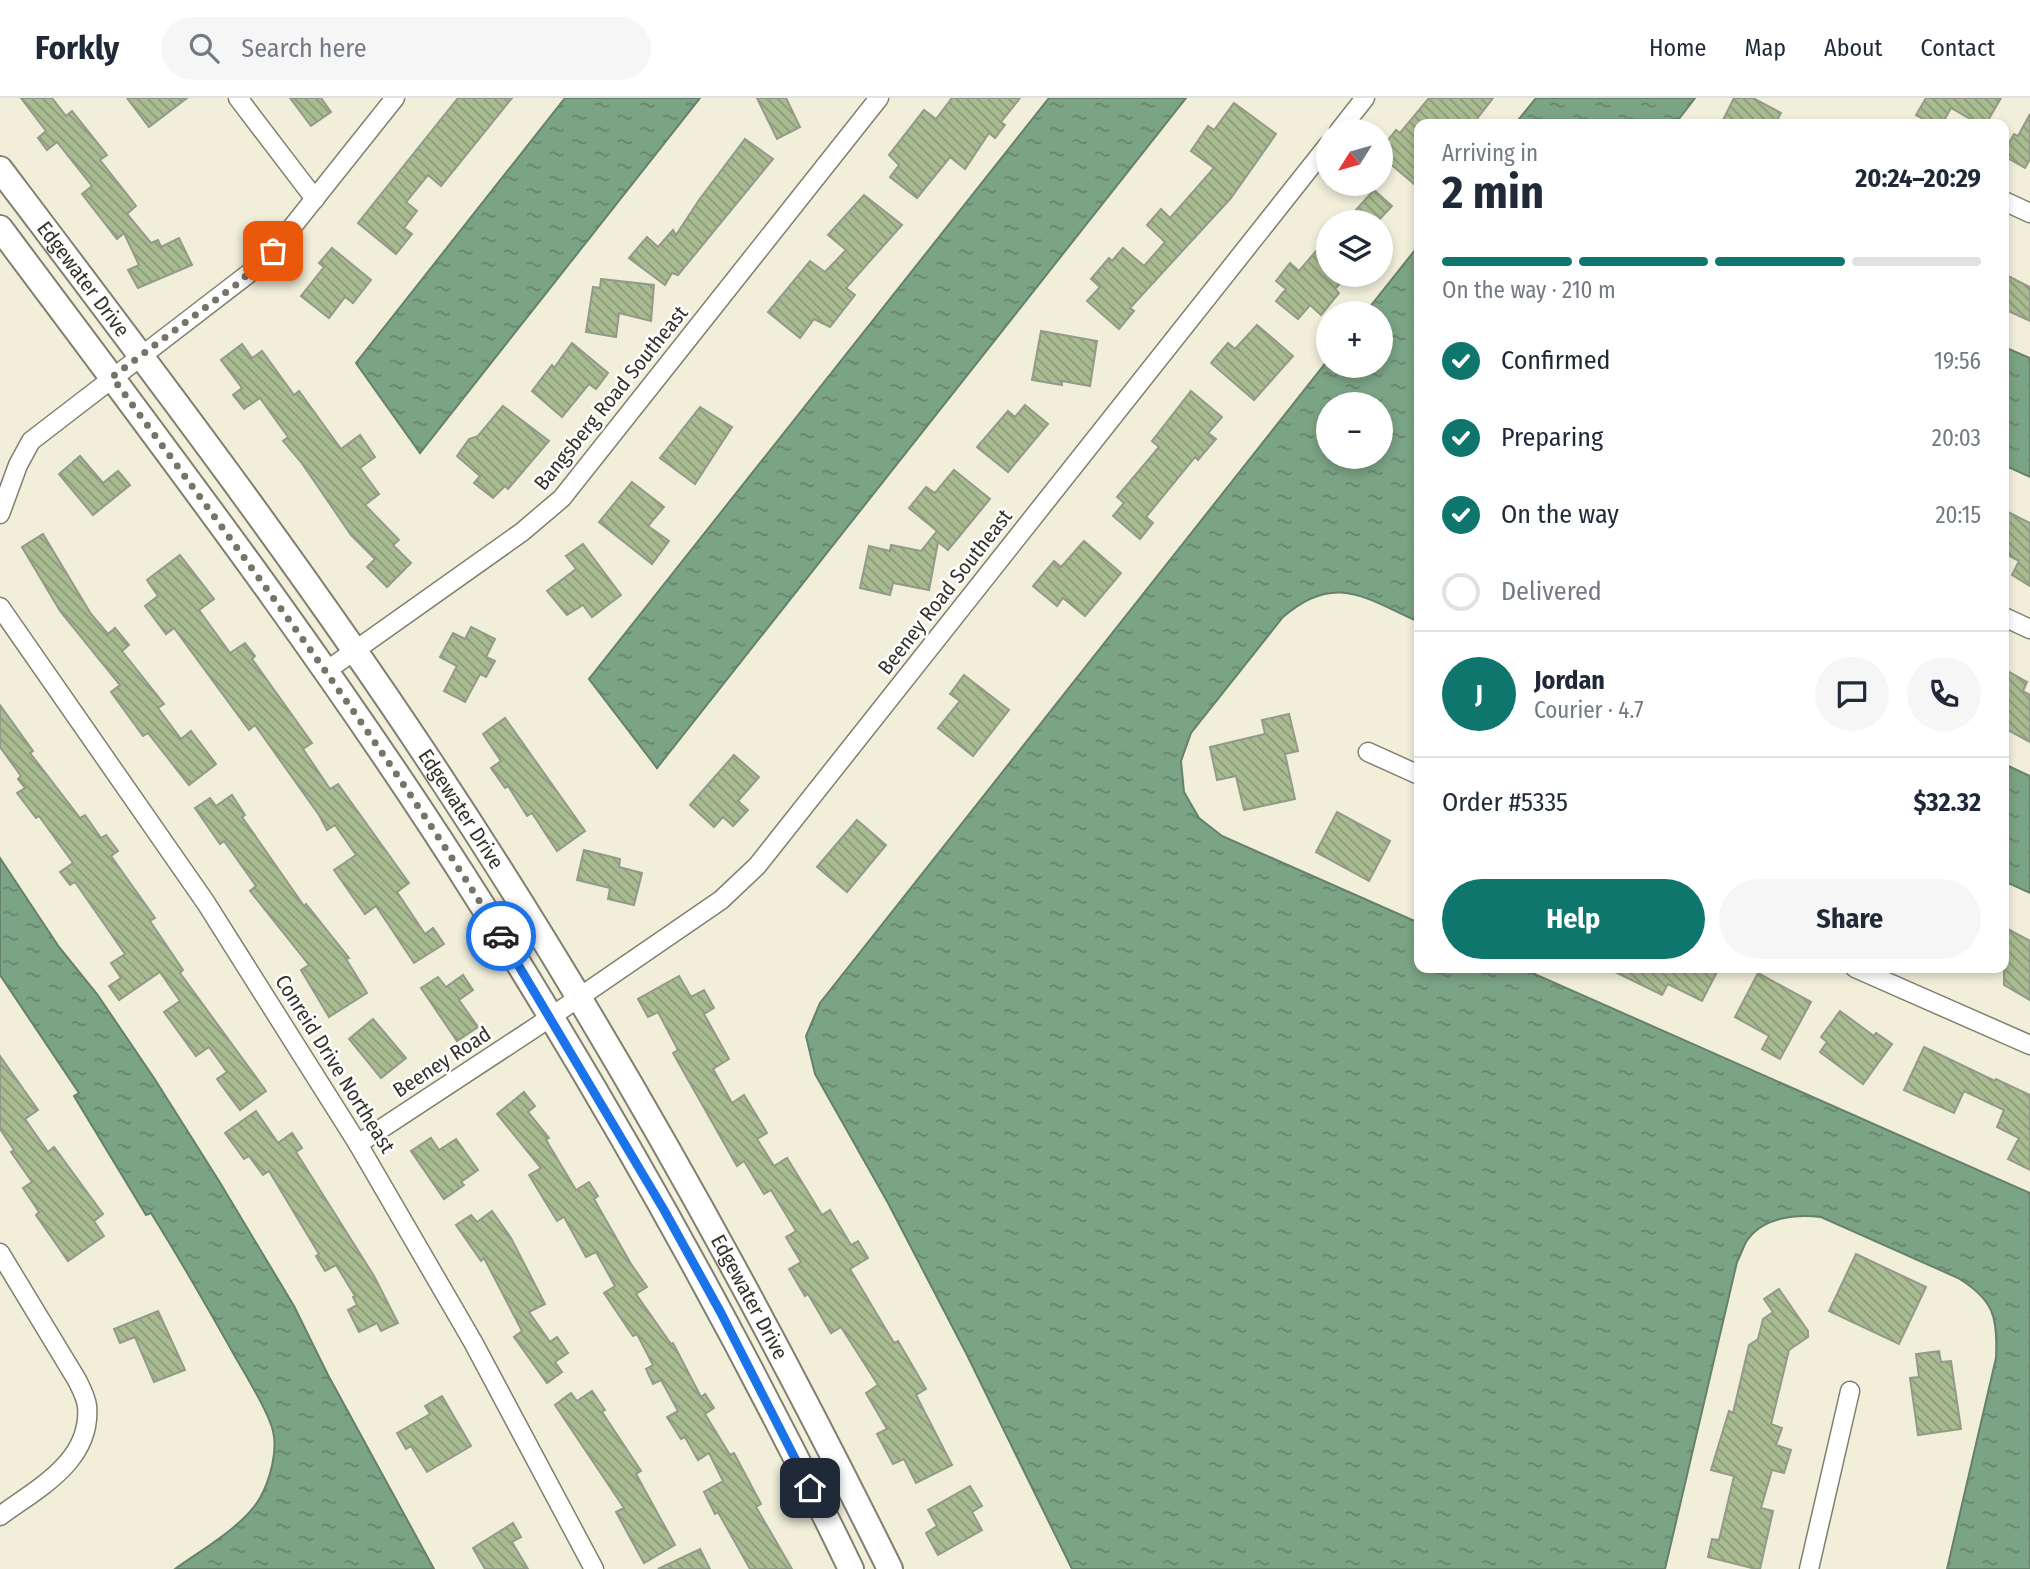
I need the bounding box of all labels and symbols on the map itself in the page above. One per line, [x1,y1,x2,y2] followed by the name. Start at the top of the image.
[1316,119,1393,196] north arrow
[31,216,135,342] street label: Edgewater Drive
[243,221,303,281] pin
[529,300,694,496] street label: Bangsberg Road Southeast
[872,504,1018,680] street label: Beeney Road Southeast
[412,744,509,874] street label: Edgewater Drive
[466,901,536,971] courier
[270,970,401,1158] street label: Conreid Drive Northeast
[388,1021,496,1103] street label: Beeney Road
[705,1230,794,1364] street label: Edgewater Drive
[780,1458,840,1518] pin

